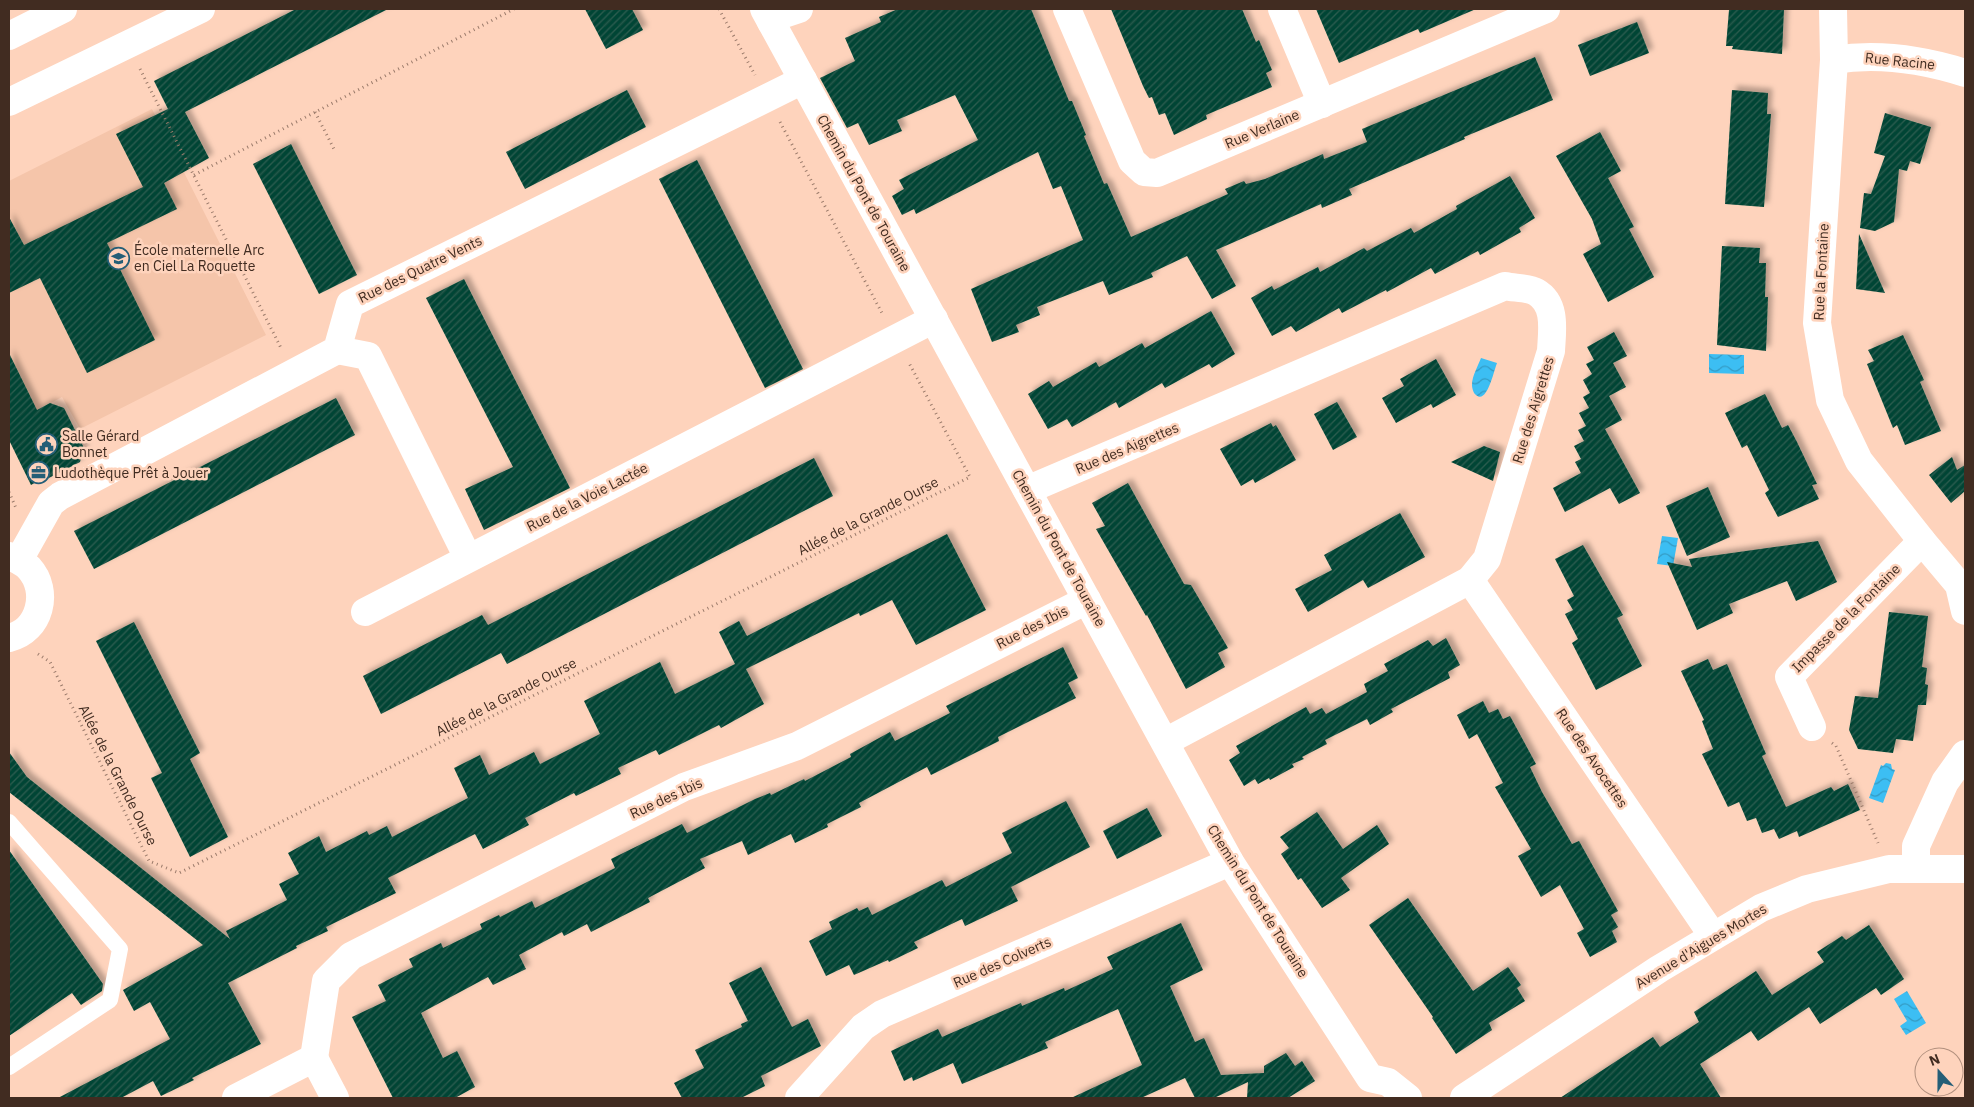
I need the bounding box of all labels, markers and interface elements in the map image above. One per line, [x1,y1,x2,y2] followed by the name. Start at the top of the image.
[1864,48,1936,74] street label: Rue Racine
[1222,105,1302,153] street label: Rue Verlaine
[813,111,915,275] street label: Chemin du Pont de Touraine
[1809,223,1833,321] street label: Rue la Fontaine
[355,231,485,307] street label: Rue des Quatre Vents
[134,240,264,275] place label: École maternelle Arc en Ciel La Roquette
[106,246,130,270] school or university icon: École maternelle Arc en Ciel La Roquette
[1508,354,1558,466] street label: Rue des Aigrettes
[1073,418,1182,478] street label: Rue des Aigrettes
[62,427,139,461] place label: Salle Gérard Bonnet
[34,432,58,456] public building icon: Salle Gérard Bonnet
[523,458,651,535] street label: Rue de la Voie Lactée
[26,461,50,485] office icon: Ludothèque Prêt à Jouer
[54,464,208,482] place label: Ludothèque Prêt à Jouer
[1008,466,1110,630] street label: Chemin du Pont de Touraine
[795,472,942,559] street label: Allée de la Grande Ourse
[1788,560,1904,676] street label: Impasse de la Fontaine
[993,601,1071,653] street label: Rue des Ibis
[433,653,580,740] street label: Allée de la Grande Ourse
[75,702,162,849] street label: Allée de la Grande Ourse
[1552,705,1632,811] street label: Rue des Avocettes
[627,773,705,823] street label: Rue des Ibis
[1204,821,1313,981] street label: Chemin du Pont de Touraine
[1632,900,1770,992] street label: Avenue d'Aigues Mortes
[950,932,1054,992] street label: Rue des Colverts
[1914,1047,1964,1097] north arrow
[1926,1050,1942,1070] text: N

